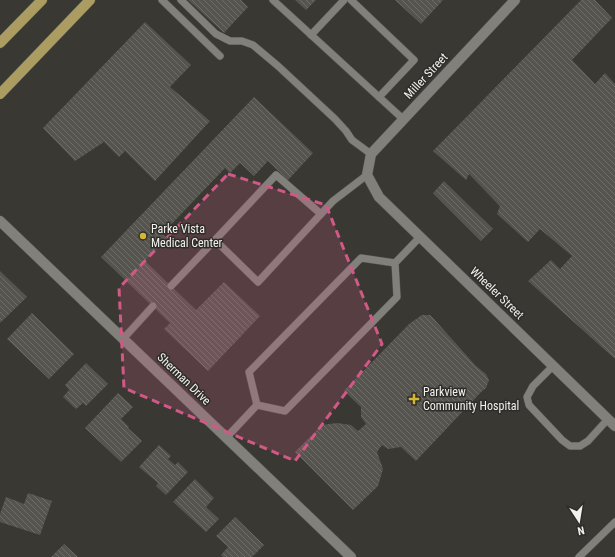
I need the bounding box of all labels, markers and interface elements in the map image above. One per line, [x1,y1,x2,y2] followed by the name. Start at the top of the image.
[401,50,451,102] street label: Miller Street
[151,222,223,250] place label: Parke Vista Medical Center
[138,231,148,241] marker: Parke Vista Medical Center
[467,264,527,322] street label: Wheeler Street
[154,350,214,408] street label: Sherman Drive
[423,385,519,413] place label: Parkview Community Hospital
[408,393,420,405] marker: Parkview Community Hospital
[559,501,599,541] north arrow
[576,523,586,537] text: N

